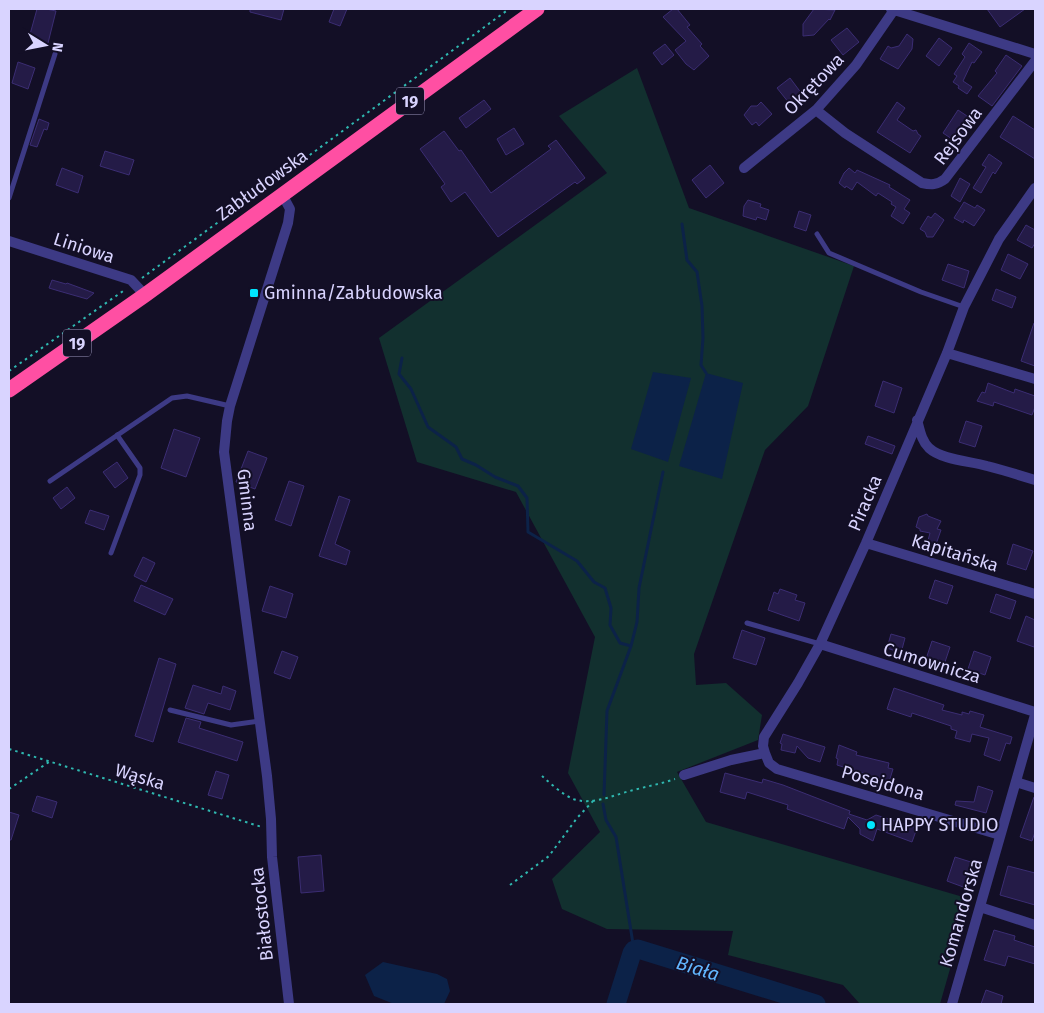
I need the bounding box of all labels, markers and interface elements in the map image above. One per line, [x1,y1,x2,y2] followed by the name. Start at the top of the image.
[20,20,70,70] north arrow
[48,41,66,53] text: N
[779,49,849,119] street label: Okrętowa
[396,88,424,114] road number: 19
[929,103,987,169] street label: Rejsowa
[212,145,312,225] street label: Zabłudowska
[51,228,117,268] street label: Liniowa
[264,282,443,304] place label: Gminna/Zabłudowska
[248,287,260,299] marker: Gminna/Zabłudowska
[63,329,91,356] road number: 19
[232,468,262,532] street label: Gminna
[843,472,887,534] street label: Piracka
[909,529,1001,577] street label: Kapitańska
[881,638,983,688] street label: Cumownicza
[112,759,168,795] street label: Wąska
[839,761,927,805] street label: Posejdona
[881,814,998,836] place label: HAPPY STUDIO
[865,819,877,831] marker: HAPPY STUDIO
[935,856,987,970] street label: Komandorska
[246,866,278,962] street label: Białostocka
[674,951,722,986] water label: Biała

